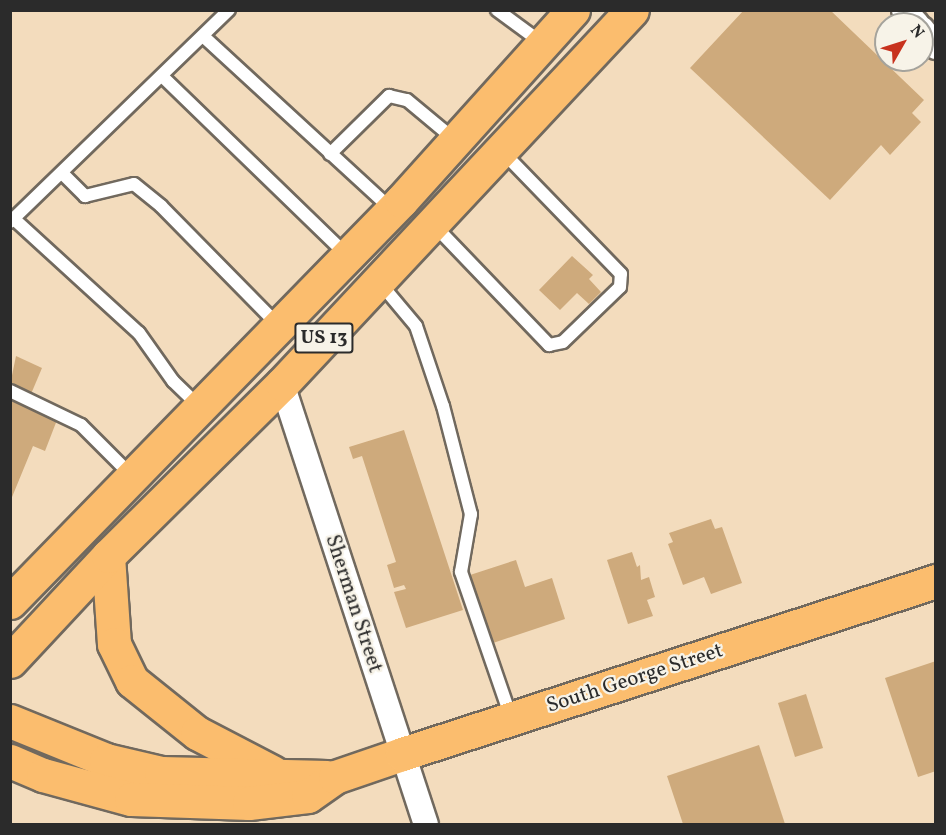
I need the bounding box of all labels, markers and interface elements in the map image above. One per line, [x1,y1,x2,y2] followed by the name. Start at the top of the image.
[874,12,934,72] north arrow
[904,20,929,43] text: N
[294,321,354,355] road number: US 13
[319,532,387,676] street label: Sherman Street
[544,639,726,719] street label: South George Street

